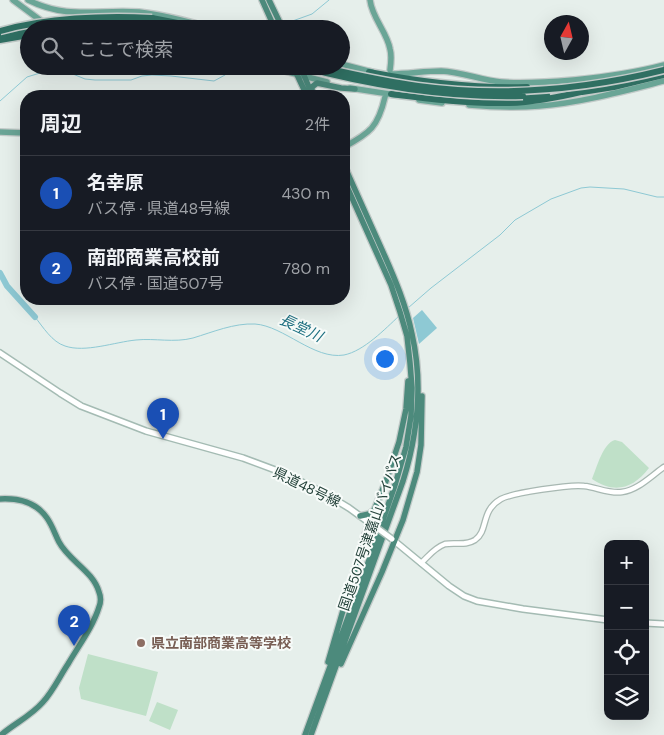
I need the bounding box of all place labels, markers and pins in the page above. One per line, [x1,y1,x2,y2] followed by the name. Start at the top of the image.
[147,398,179,439] pin: 1
[58,605,90,646] pin: 2
[151,634,291,652] place label: 県立南部商業高等学校
[135,637,147,649] marker: 県立南部商業高等学校

